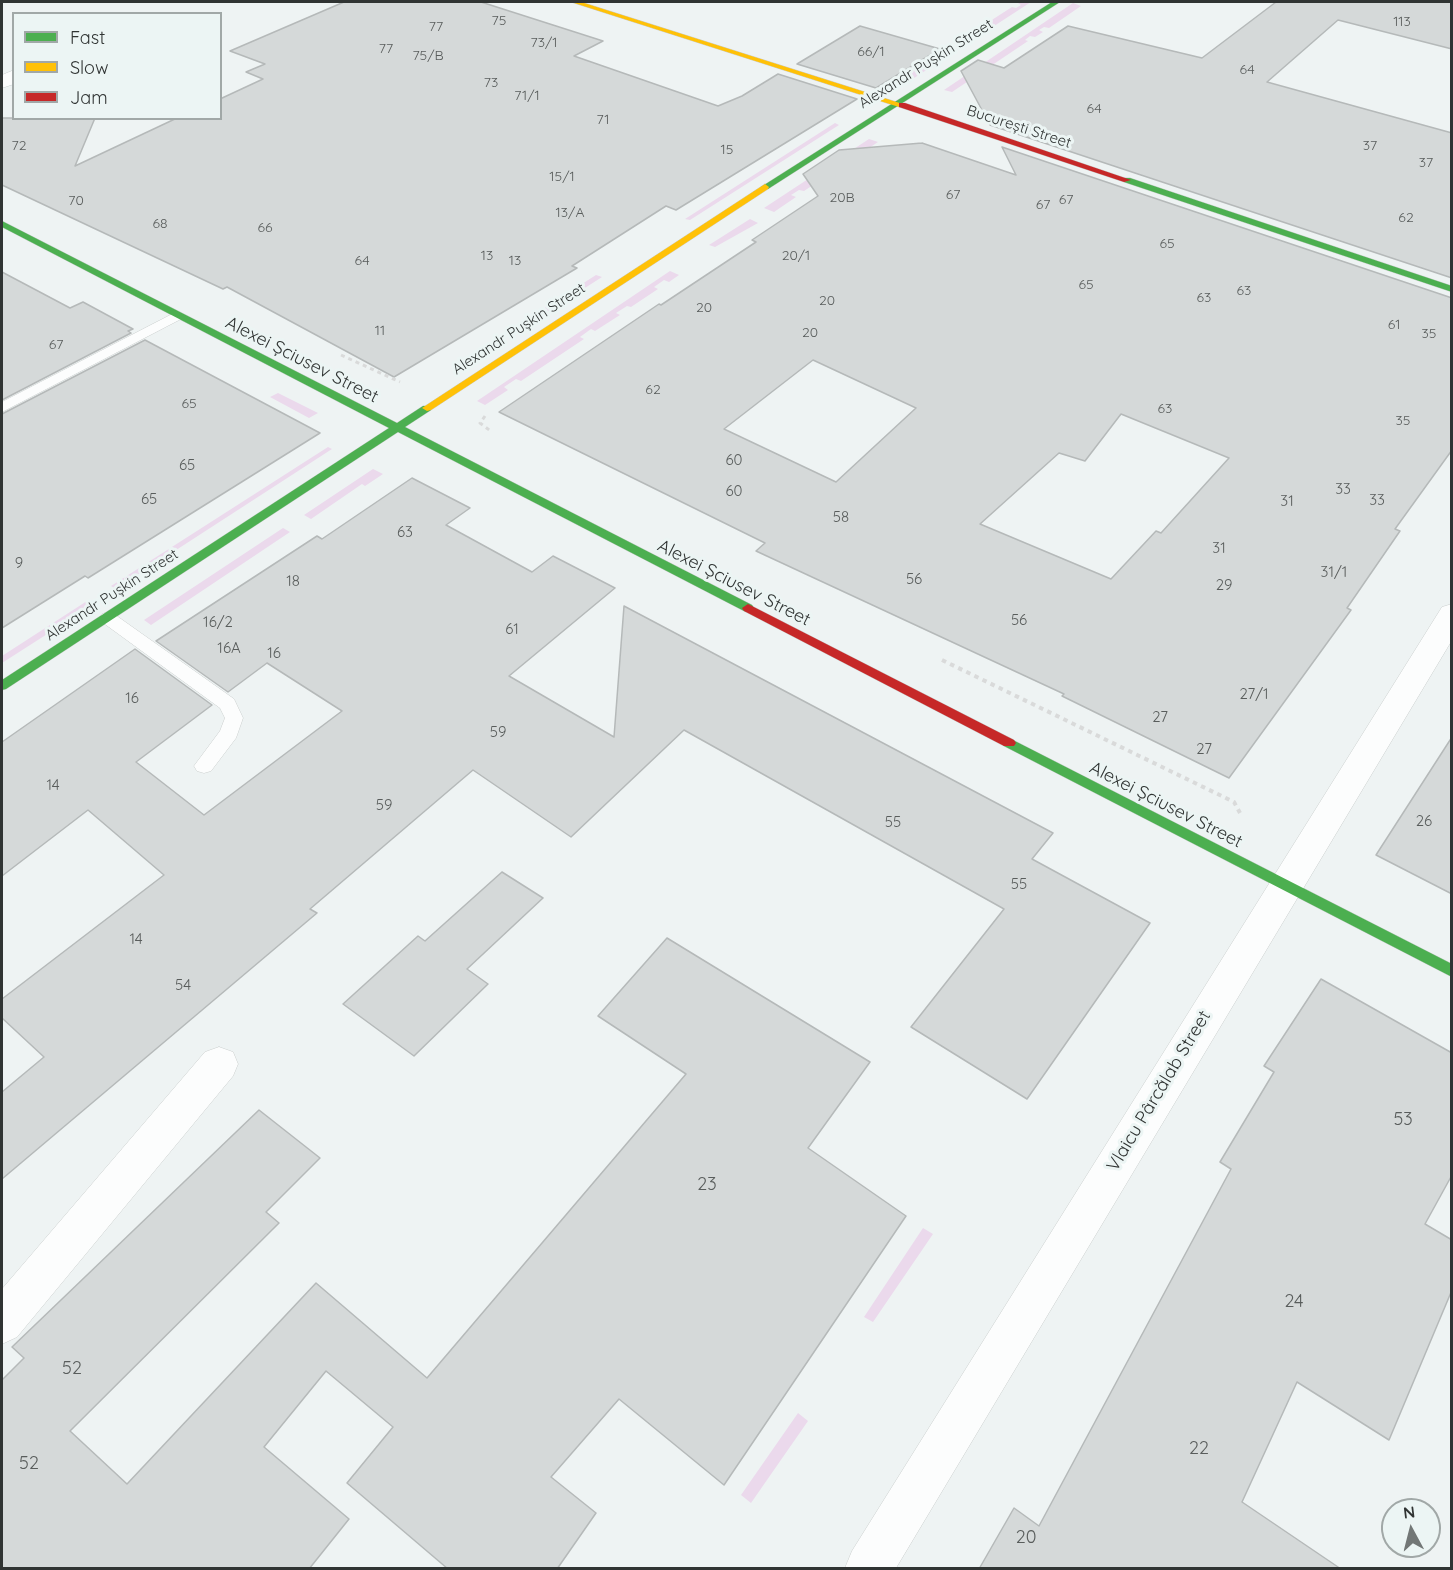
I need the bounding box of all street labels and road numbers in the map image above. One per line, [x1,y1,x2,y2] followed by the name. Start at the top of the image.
[856,15,996,113] street label: Alexandr Pușkin Street
[964,102,1074,152] street label: București Street
[449,279,589,379] street label: Alexandr Pușkin Street
[222,312,382,408] street label: Alexei Șciusev Street
[654,535,814,631] street label: Alexei Șciusev Street
[42,545,182,645] street label: Alexandr Pușkin Street
[1086,757,1246,853] street label: Alexei Șciusev Street
[1102,1007,1216,1175] street label: Vlaicu Pârcălab Street

